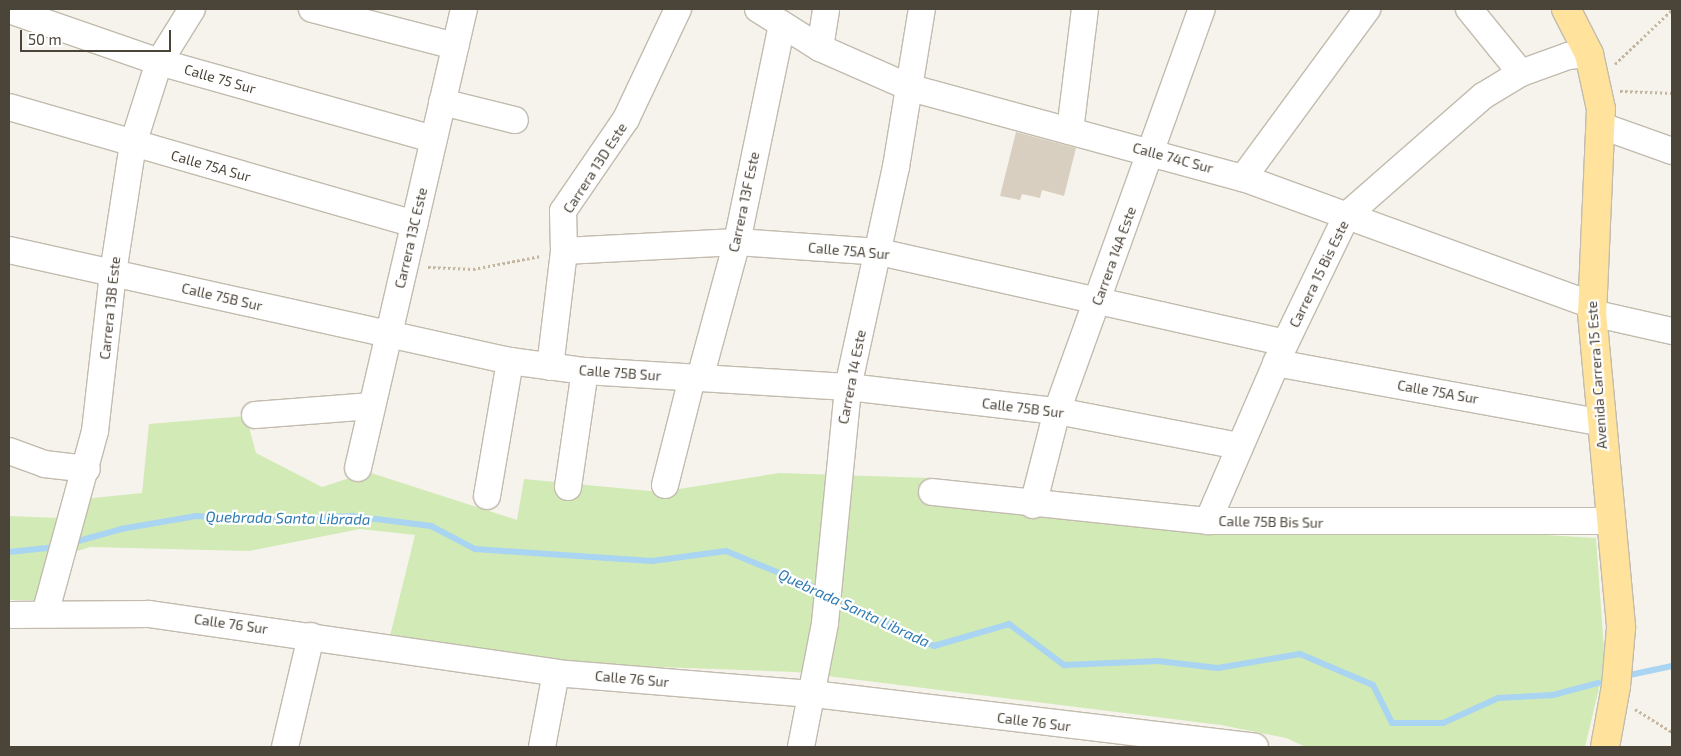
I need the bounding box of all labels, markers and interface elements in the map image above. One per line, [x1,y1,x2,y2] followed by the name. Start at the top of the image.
[22,20,174,52] scale bar
[28,30,62,48] text: 50 m
[182,61,258,97] street label: Calle 75 Sur
[560,120,630,216] street label: Carrera 13D Este
[1131,139,1215,177] street label: Calle 74C Sur
[169,147,253,185] street label: Calle 75A Sur
[725,150,763,254] street label: Carrera 13F Este
[391,186,431,290] street label: Carrera 13C Este
[1088,204,1140,308] street label: Carrera 14A Este
[1286,218,1352,330] street label: Carrera 15 Bis Este
[807,239,891,263] street label: Calle 75A Sur
[96,256,124,360] street label: Carrera 13B Este
[180,280,264,314] street label: Calle 75B Sur
[1583,300,1611,450] street label: Avenida Carrera 15 Este
[835,328,869,426] street label: Carrera 14 Este
[578,362,662,384] street label: Calle 75B Sur
[1396,377,1480,407] street label: Calle 75A Sur
[981,395,1065,421] street label: Calle 75B Sur
[205,508,371,528] water label: Quebrada Santa Librada
[1218,513,1324,531] street label: Calle 75B Bis Sur
[775,565,933,651] water label: Quebrada Santa Librada
[193,611,269,637] street label: Calle 76 Sur
[594,667,670,691] street label: Calle 76 Sur
[996,709,1072,735] street label: Calle 76 Sur

